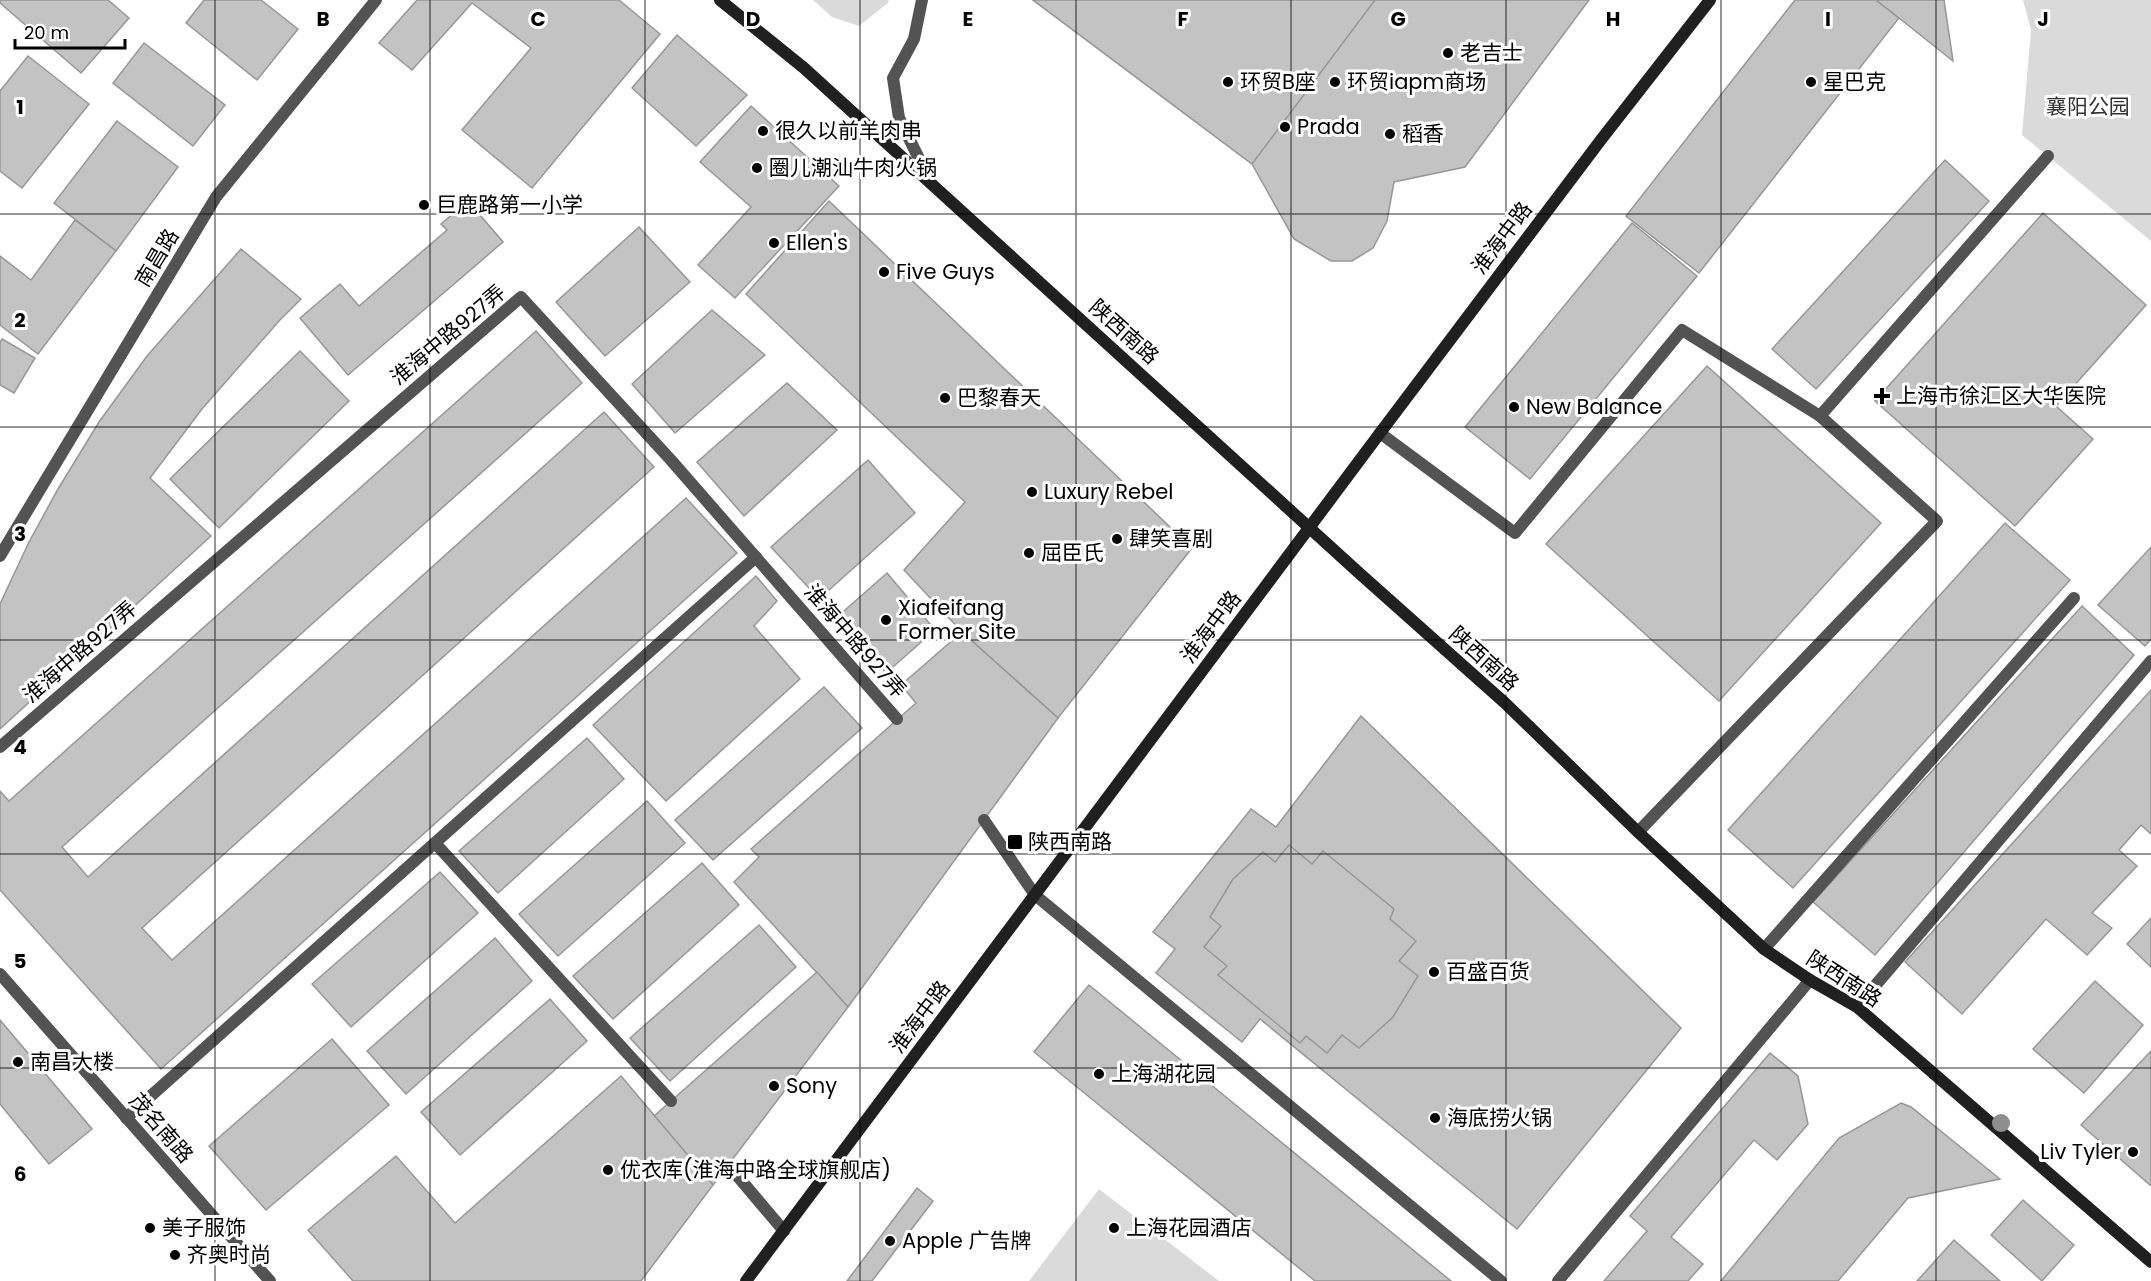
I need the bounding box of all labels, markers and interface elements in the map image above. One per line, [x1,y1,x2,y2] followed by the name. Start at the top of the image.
[316,5,330,33] text: B
[530,5,546,33] text: C
[746,5,760,33] text: D
[963,5,973,33] text: E
[1178,5,1189,33] text: F
[1390,5,1406,33] text: G
[1606,5,1620,33] text: H
[1825,5,1831,33] text: I
[2037,5,2049,33] text: J
[15,12,124,50] scale bar
[24,20,69,45] text: 20 m
[1460,38,1523,67] place label: 老吉士
[1441,46,1455,60] marker: 老吉士
[1240,67,1316,96] place label: 环贸B座
[1347,67,1486,96] place label: 环贸iapm商场
[1823,67,1886,96] place label: 星巴克
[1221,75,1235,89] marker: 环贸B座
[1328,75,1342,89] marker: 环贸iapm商场
[1804,75,1818,89] marker: 星巴克
[2046,92,2130,121] park label: 襄阳公园
[16,93,24,121] text: 1
[1297,112,1360,141] place label: Prada
[775,116,922,145] place label: 很久以前羊肉串
[1402,119,1444,148] place label: 稻香
[1278,120,1292,134] marker: Prada
[756,124,770,138] marker: 很久以前羊肉串
[1383,127,1397,141] marker: 稻香
[769,153,937,182] place label: 圈儿潮汕牛肉火锅
[750,161,764,175] marker: 圈儿潮汕牛肉火锅
[436,190,583,219] place label: 巨鹿路第一小学
[1465,195,1538,280] street label: 淮海中路
[417,198,431,212] marker: 巨鹿路第一小学
[128,223,185,292] street label: 南昌路
[786,228,848,257] place label: Ellen's
[767,236,781,250] marker: Ellen's
[896,257,995,286] place label: Five Guys
[877,265,891,279] marker: Five Guys
[384,278,511,391] street label: 淮海中路927弄
[1083,293,1165,371] street label: 陕西南路
[14,306,26,334] text: 2
[1896,381,2106,410] place label: 上海市徐汇区大华医院
[957,383,1041,412] place label: 巴黎春天
[1873,387,1891,405] marker: 上海市徐汇区大华医院
[938,391,952,405] marker: 巴黎春天
[1526,392,1662,421] place label: New Balance
[1507,400,1521,414] marker: New Balance
[1044,477,1173,506] place label: Luxury Rebel
[1025,485,1039,499] marker: Luxury Rebel
[14,520,26,548] text: 3
[1129,524,1213,553] place label: 肆笑喜剧
[1110,532,1124,546] marker: 肆笑喜剧
[1041,538,1104,567] place label: 屈臣氏
[1022,546,1036,560] marker: 屈臣氏
[798,578,913,704] street label: 淮海中路927弄
[1174,584,1247,669] street label: 淮海中路
[898,593,1016,646] place label: Xiafeifang Former Site
[17,594,143,709] street label: 淮海中路927弄
[879,613,893,627] marker: Xiafeifang Former Site
[1443,620,1525,698] street label: 陕西南路
[13,733,27,761] text: 4
[1028,827,1112,856] place label: 陕西南路
[1006,833,1024,851] marker: 陕西南路
[1801,944,1887,1014] street label: 陕西南路
[14,947,27,975] text: 5
[1446,957,1530,986] place label: 百盛百货
[1427,965,1441,979] marker: 百盛百货
[883,974,956,1059] street label: 淮海中路
[30,1047,114,1076] place label: 南昌大楼
[11,1055,25,1069] marker: 南昌大楼
[1111,1059,1216,1088] place label: 上海湖花园
[1092,1067,1106,1081] marker: 上海湖花园
[786,1071,837,1100] place label: Sony
[767,1079,781,1093] marker: Sony
[123,1086,200,1169] street label: 茂名南路
[1447,1103,1552,1132] place label: 海底捞火锅
[1428,1111,1442,1125] marker: 海底捞火锅
[2040,1137,2121,1166] place label: Liv Tyler
[2126,1145,2140,1159] marker: Liv Tyler
[620,1155,891,1184] place label: 优衣库(淮海中路全球旗舰店)
[14,1160,26,1188] text: 6
[601,1163,615,1177] marker: 优衣库(淮海中路全球旗舰店)
[162,1213,246,1242] place label: 美子服饰
[1126,1213,1252,1242] place label: 上海花园酒店
[143,1221,157,1235] marker: 美子服饰
[1107,1221,1121,1235] marker: 上海花园酒店
[902,1226,1031,1255] place label: Apple 广告牌
[883,1234,897,1248] marker: Apple 广告牌
[187,1240,271,1269] place label: 齐奥时尚
[168,1248,182,1262] marker: 齐奥时尚

